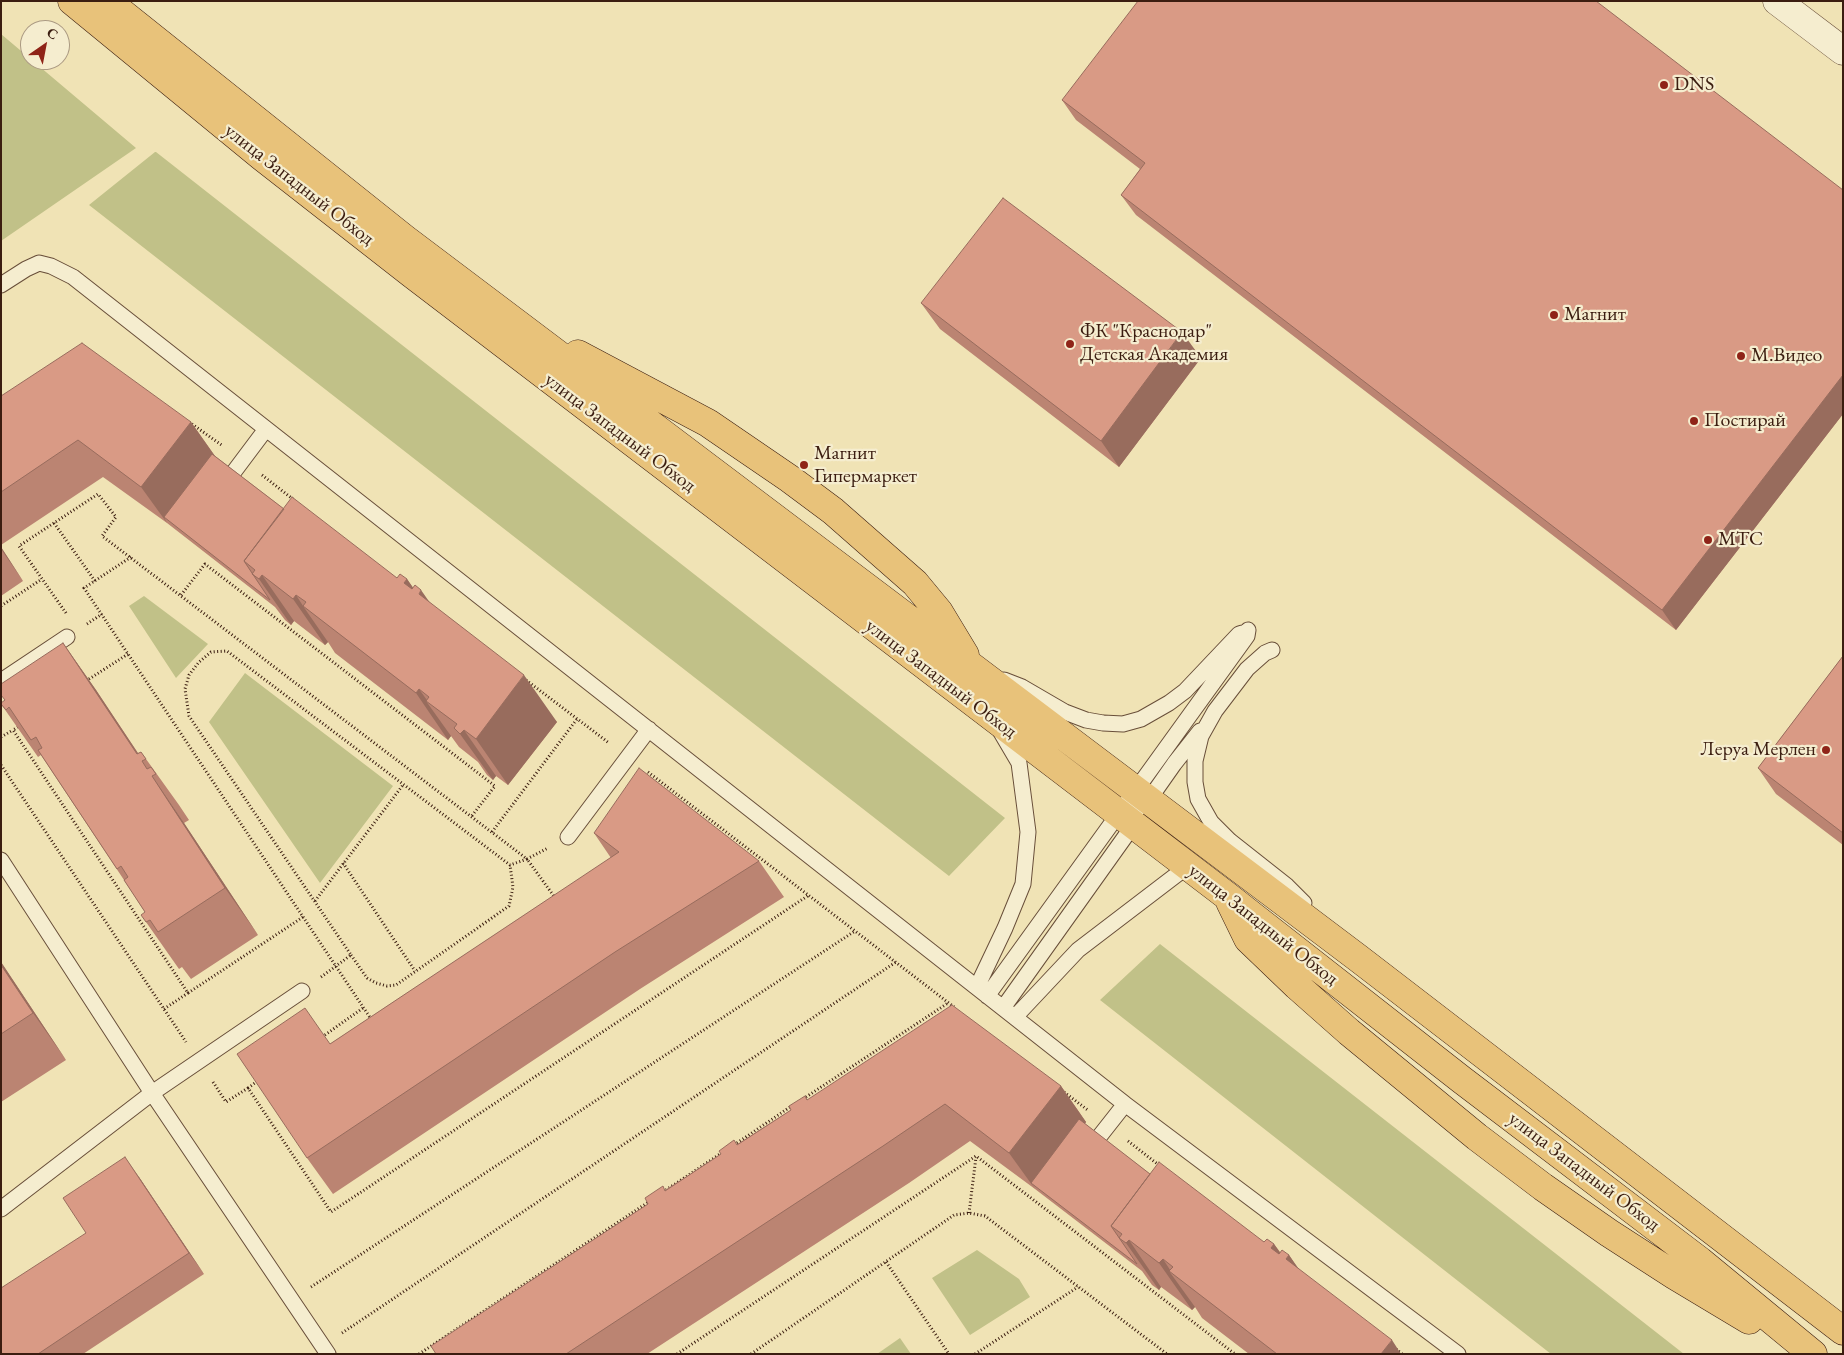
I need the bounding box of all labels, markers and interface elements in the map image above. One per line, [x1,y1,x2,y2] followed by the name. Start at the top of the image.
[20,20,70,70] north arrow
[44,23,62,44] text: С
[1674,73,1714,97] place label: DNS
[1658,79,1670,91] marker: DNS
[219,119,379,251] street label: улица Западный Обход
[1564,303,1626,327] place label: Магнит
[1548,309,1560,321] marker: Магнит
[1080,320,1228,367] place label: ФК "Краснодар" Детская Академия
[1064,338,1076,350] marker: ФК "Краснодар" Детская Академия
[1751,344,1823,368] place label: М.Видео
[1735,350,1747,362] marker: М.Видео
[539,368,701,498] street label: улица Западный Обход
[1704,409,1786,433] place label: Постирай
[1688,415,1700,427] marker: Постирай
[814,442,917,489] place label: Магнит Гипермаркет
[798,459,810,471] marker: Магнит Гипермаркет
[1718,528,1763,552] place label: МТС
[1702,534,1714,546] marker: МТС
[860,614,1022,744] street label: улица Западный Обход
[1701,738,1816,762] place label: Леруа Мерлен
[1820,744,1832,756] marker: Леруа Мерлен
[1183,859,1343,991] street label: улица Западный Обход
[1503,1107,1665,1237] street label: улица Западный Обход

